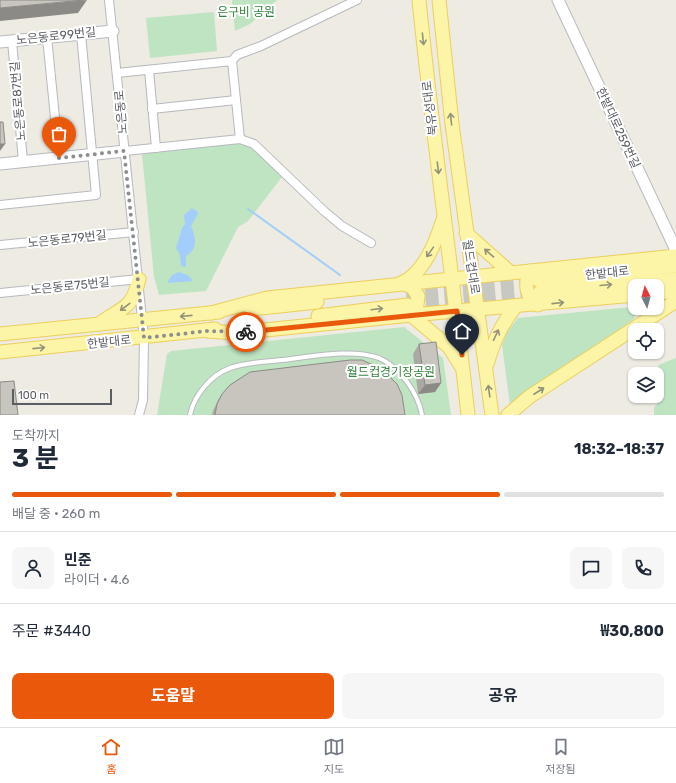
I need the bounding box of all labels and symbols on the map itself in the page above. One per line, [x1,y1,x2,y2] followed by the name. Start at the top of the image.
[217,5,275,19] park label: 은구비 공원
[15,25,97,47] street label: 노은동로99번길
[419,32,427,45] one-way arrow
[8,61,28,141] street label: 노은동로87번길
[420,80,440,136] street label: 북유성대로
[593,85,643,171] street label: 한밭대로259번길
[112,89,130,135] street label: 노은동로
[447,113,455,126] one-way arrow
[42,117,76,158] pin
[434,161,442,174] one-way arrow
[27,228,107,250] street label: 노은동로79번길
[460,239,482,295] street label: 월드컵대로
[426,246,434,257] one-way arrow
[483,249,494,258] one-way arrow
[584,264,630,282] street label: 한밭대로
[30,275,110,297] street label: 노은동로75번길
[628,279,664,315] north arrow
[599,282,612,289] one-way arrow
[551,299,564,307] one-way arrow
[120,303,131,311] one-way arrow
[371,305,384,312] one-way arrow
[180,312,193,319] one-way arrow
[226,312,266,352] courier
[445,314,479,355] pin
[493,330,500,342] one-way arrow
[86,333,132,351] street label: 한밭대로
[32,345,45,352] one-way arrow
[347,365,435,379] park label: 월드컵경기장공원
[485,385,493,398] one-way arrow
[12,387,112,406] scale bar
[533,387,544,395] one-way arrow

